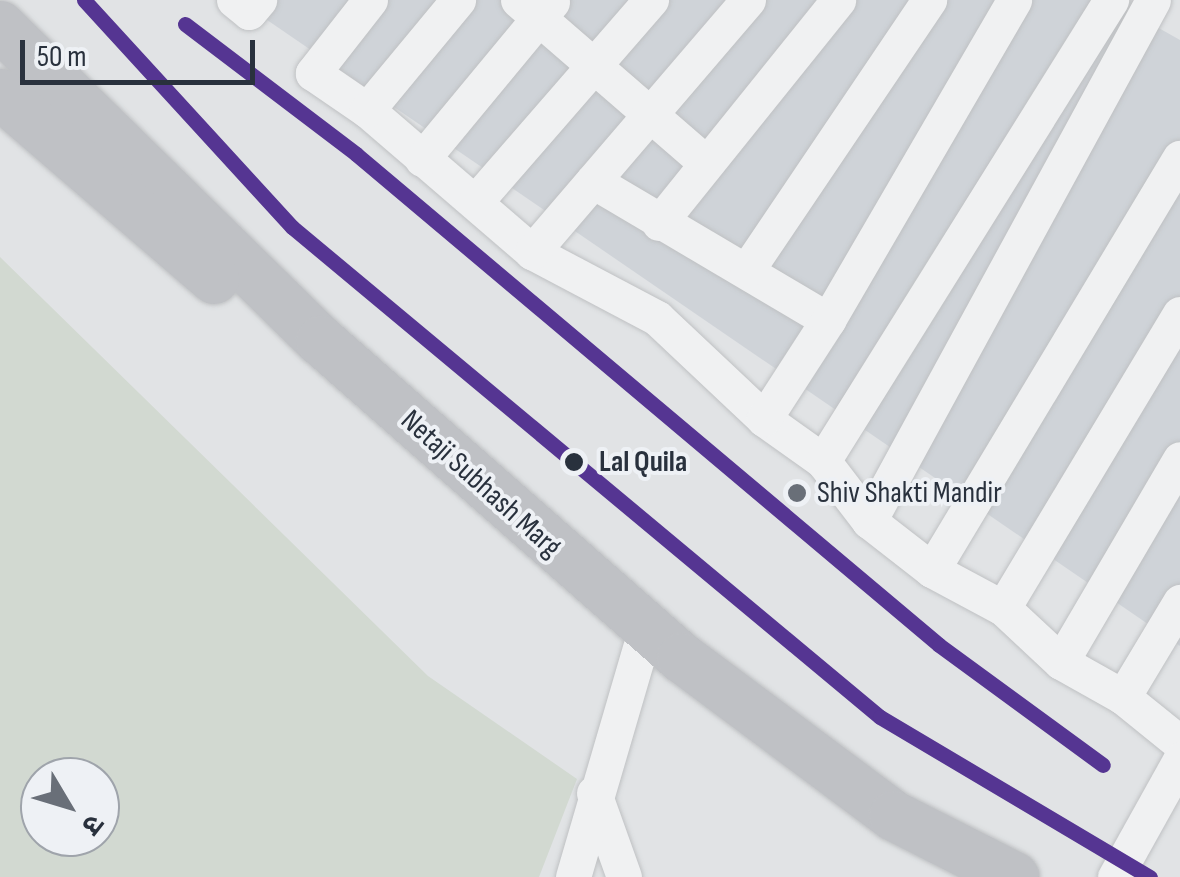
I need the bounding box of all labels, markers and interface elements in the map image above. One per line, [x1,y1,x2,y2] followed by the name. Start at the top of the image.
[25,20,260,82] scale bar
[37,39,86,75] text: 50 m
[393,403,569,565] street label: Netaji Subhash Marg
[599,444,687,480] place label: Lal Quila
[558,446,590,478] marker: Lal Quila
[817,475,1002,511] place label: Shiv Shakti Mandir
[786,482,808,504] marker: Shiv Shakti Mandir
[20,757,120,857] north arrow
[74,808,111,841] text: उ

